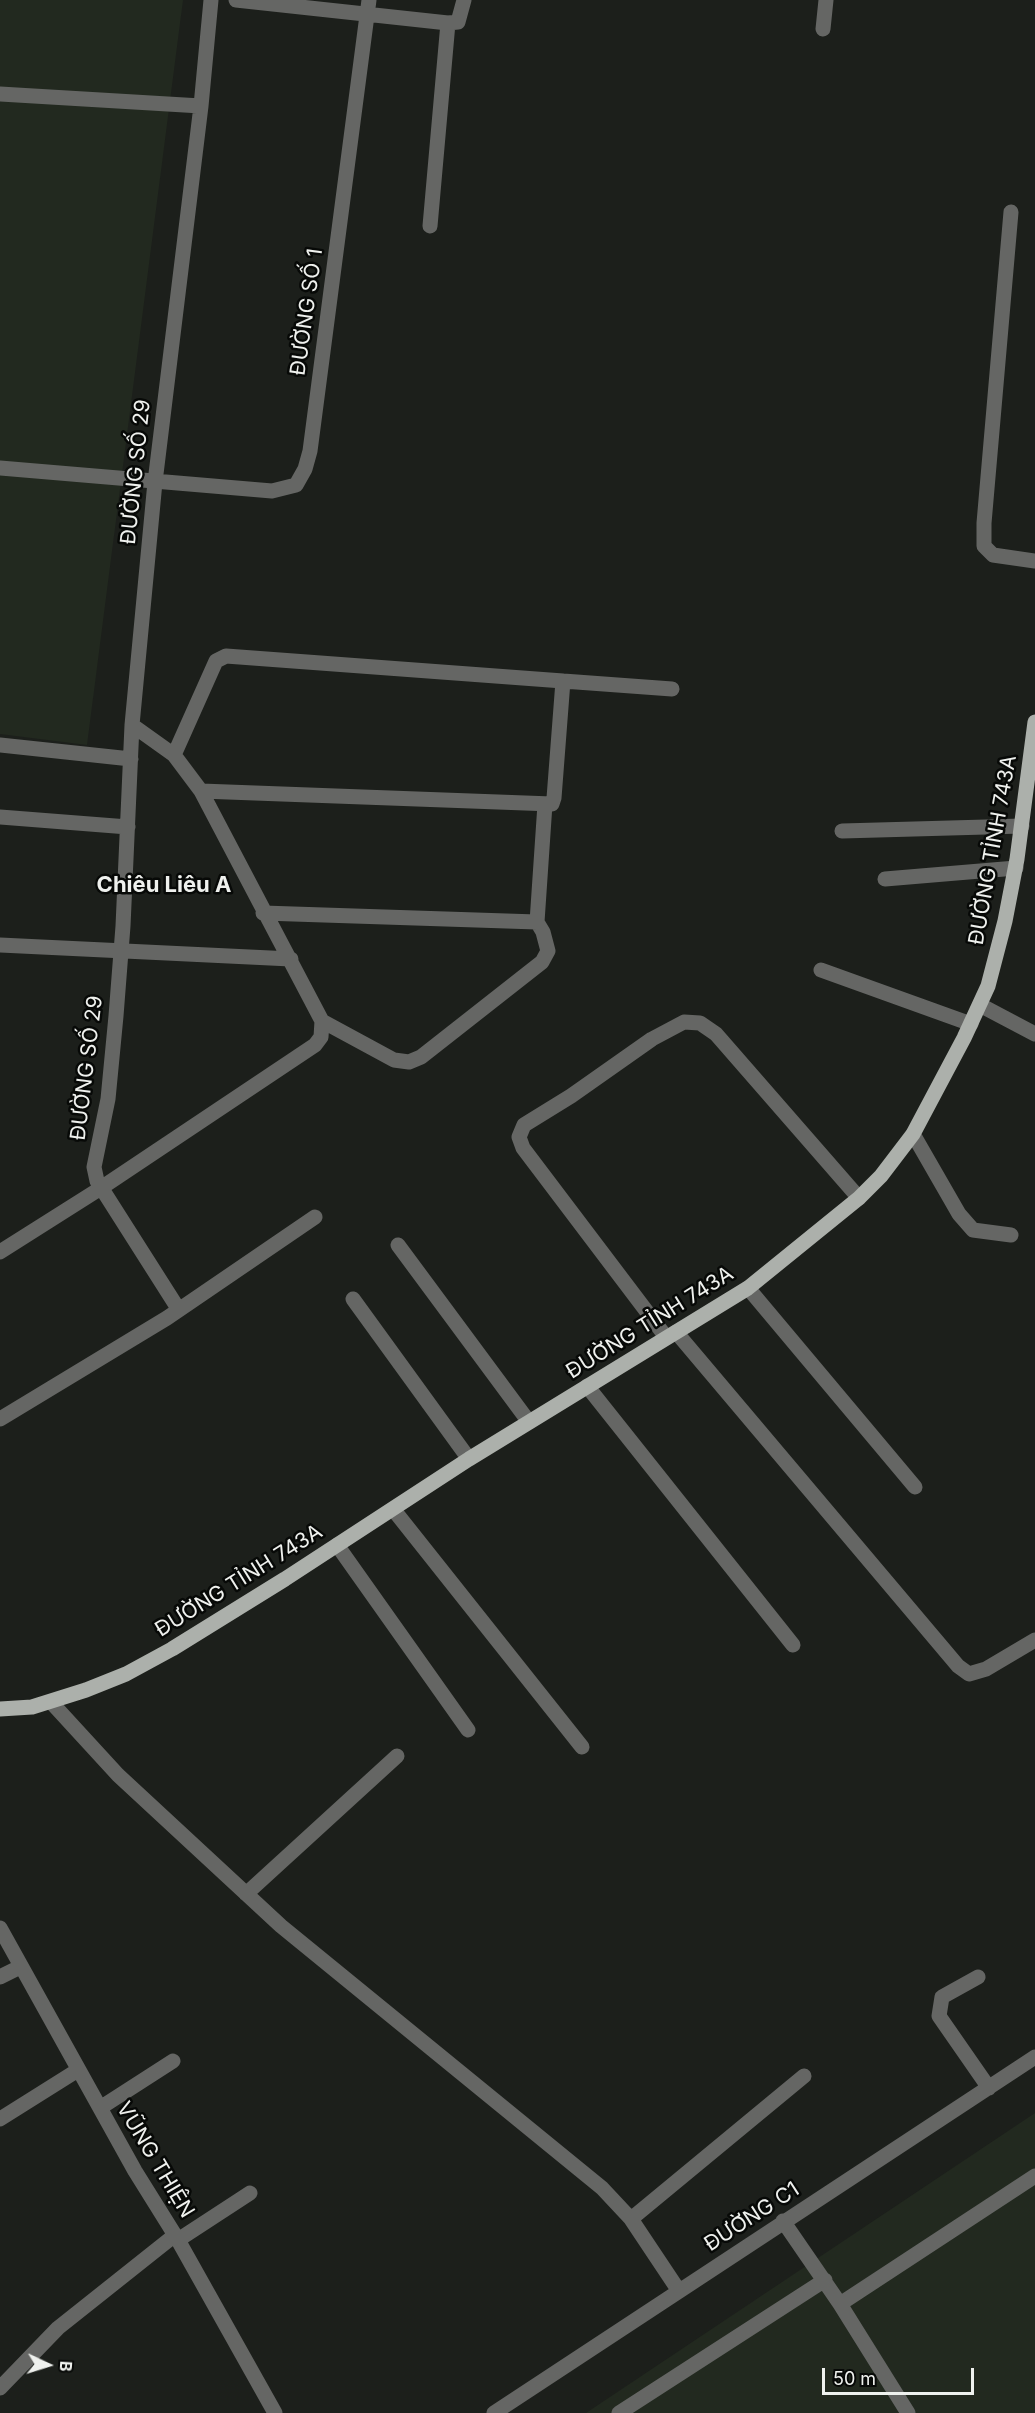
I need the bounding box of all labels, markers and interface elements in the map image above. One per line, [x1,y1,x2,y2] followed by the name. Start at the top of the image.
[286,247,328,377] street label: ĐƯỜNG SỐ 1
[116,398,156,546] street label: ĐƯỜNG SỐ 29
[964,753,1022,947] street label: ĐƯỜNG TỈNH 743A
[97,872,231,898] district label: Chiêu Liêu A
[66,994,108,1142] street label: ĐƯỜNG SỐ 29
[562,1261,738,1385] street label: ĐƯỜNG TỈNH 743A
[151,1519,327,1643] street label: ĐƯỜNG TỈNH 743A
[111,2097,199,2223] street label: VŨNG THIỆN
[700,2177,804,2257] street label: ĐƯỜNG C1
[18,2335,78,2395] north arrow
[825,2356,976,2394] scale bar
[56,2360,76,2372] text: B
[833,2368,876,2389] text: 50 m

